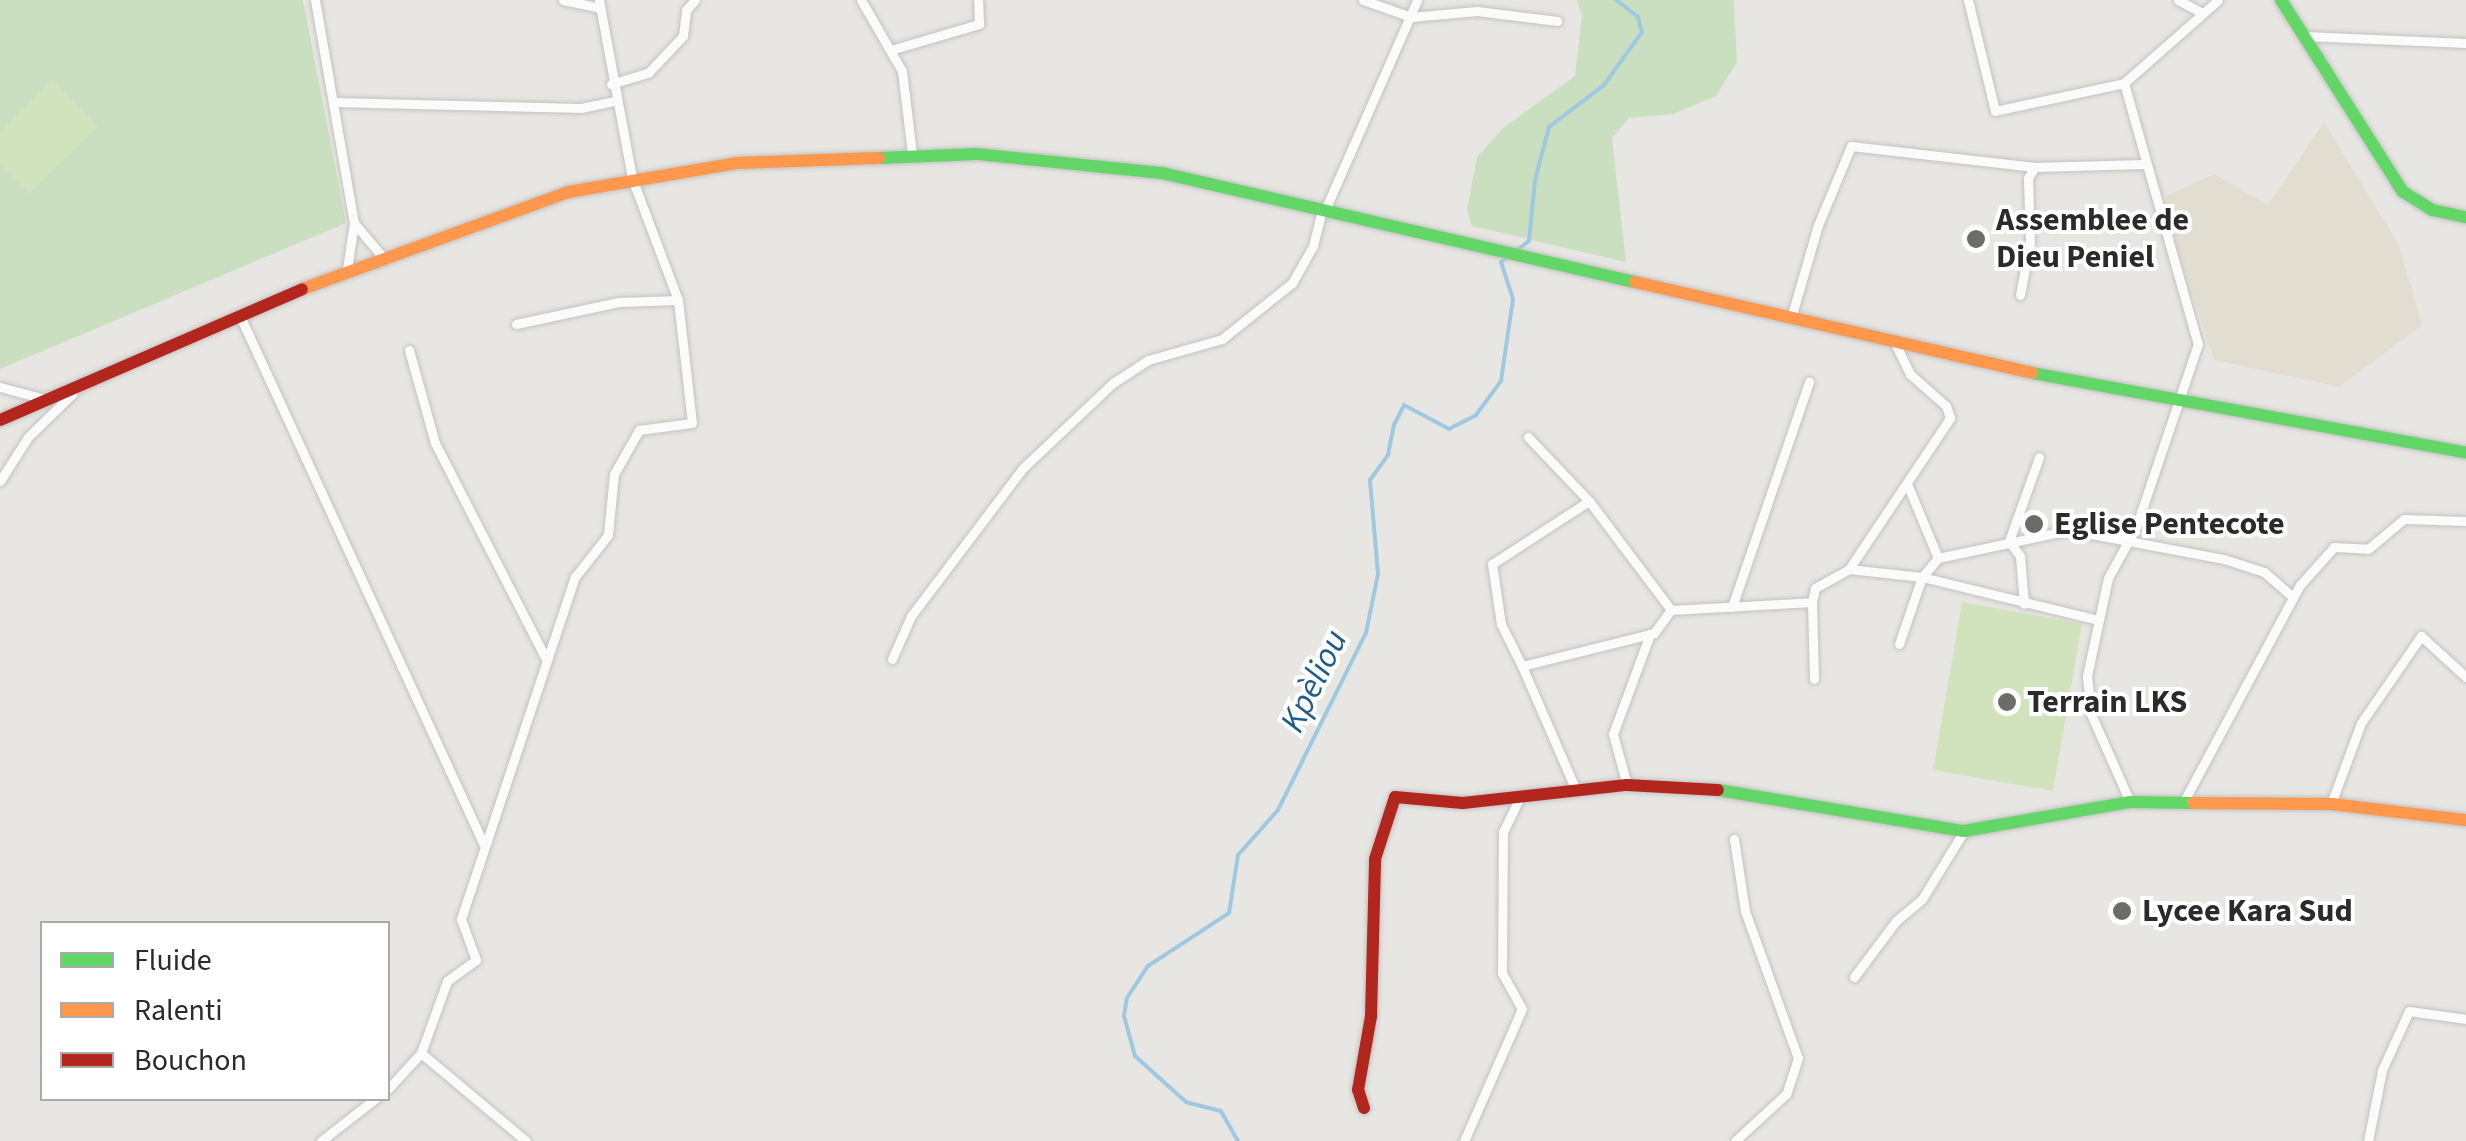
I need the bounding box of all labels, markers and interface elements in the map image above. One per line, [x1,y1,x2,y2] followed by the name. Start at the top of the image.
[1996,202,2189,277] place label: Assemblee de Dieu Peniel
[1965,228,1987,250] marker: Assemblee de Dieu Peniel
[2054,505,2285,543] place label: Eglise Pentecote
[2023,513,2045,535] marker: Eglise Pentecote
[1271,623,1357,739] water label: Kpèliou
[2027,683,2187,721] place label: Terrain LKS
[1996,691,2018,713] marker: Terrain LKS
[2142,892,2353,930] place label: Lycee Kara Sud
[2111,900,2133,922] marker: Lycee Kara Sud
[40,921,390,1101] legend
[134,939,212,982] text: Fluide
[134,989,223,1032] text: Ralenti
[134,1039,247,1082] text: Bouchon

